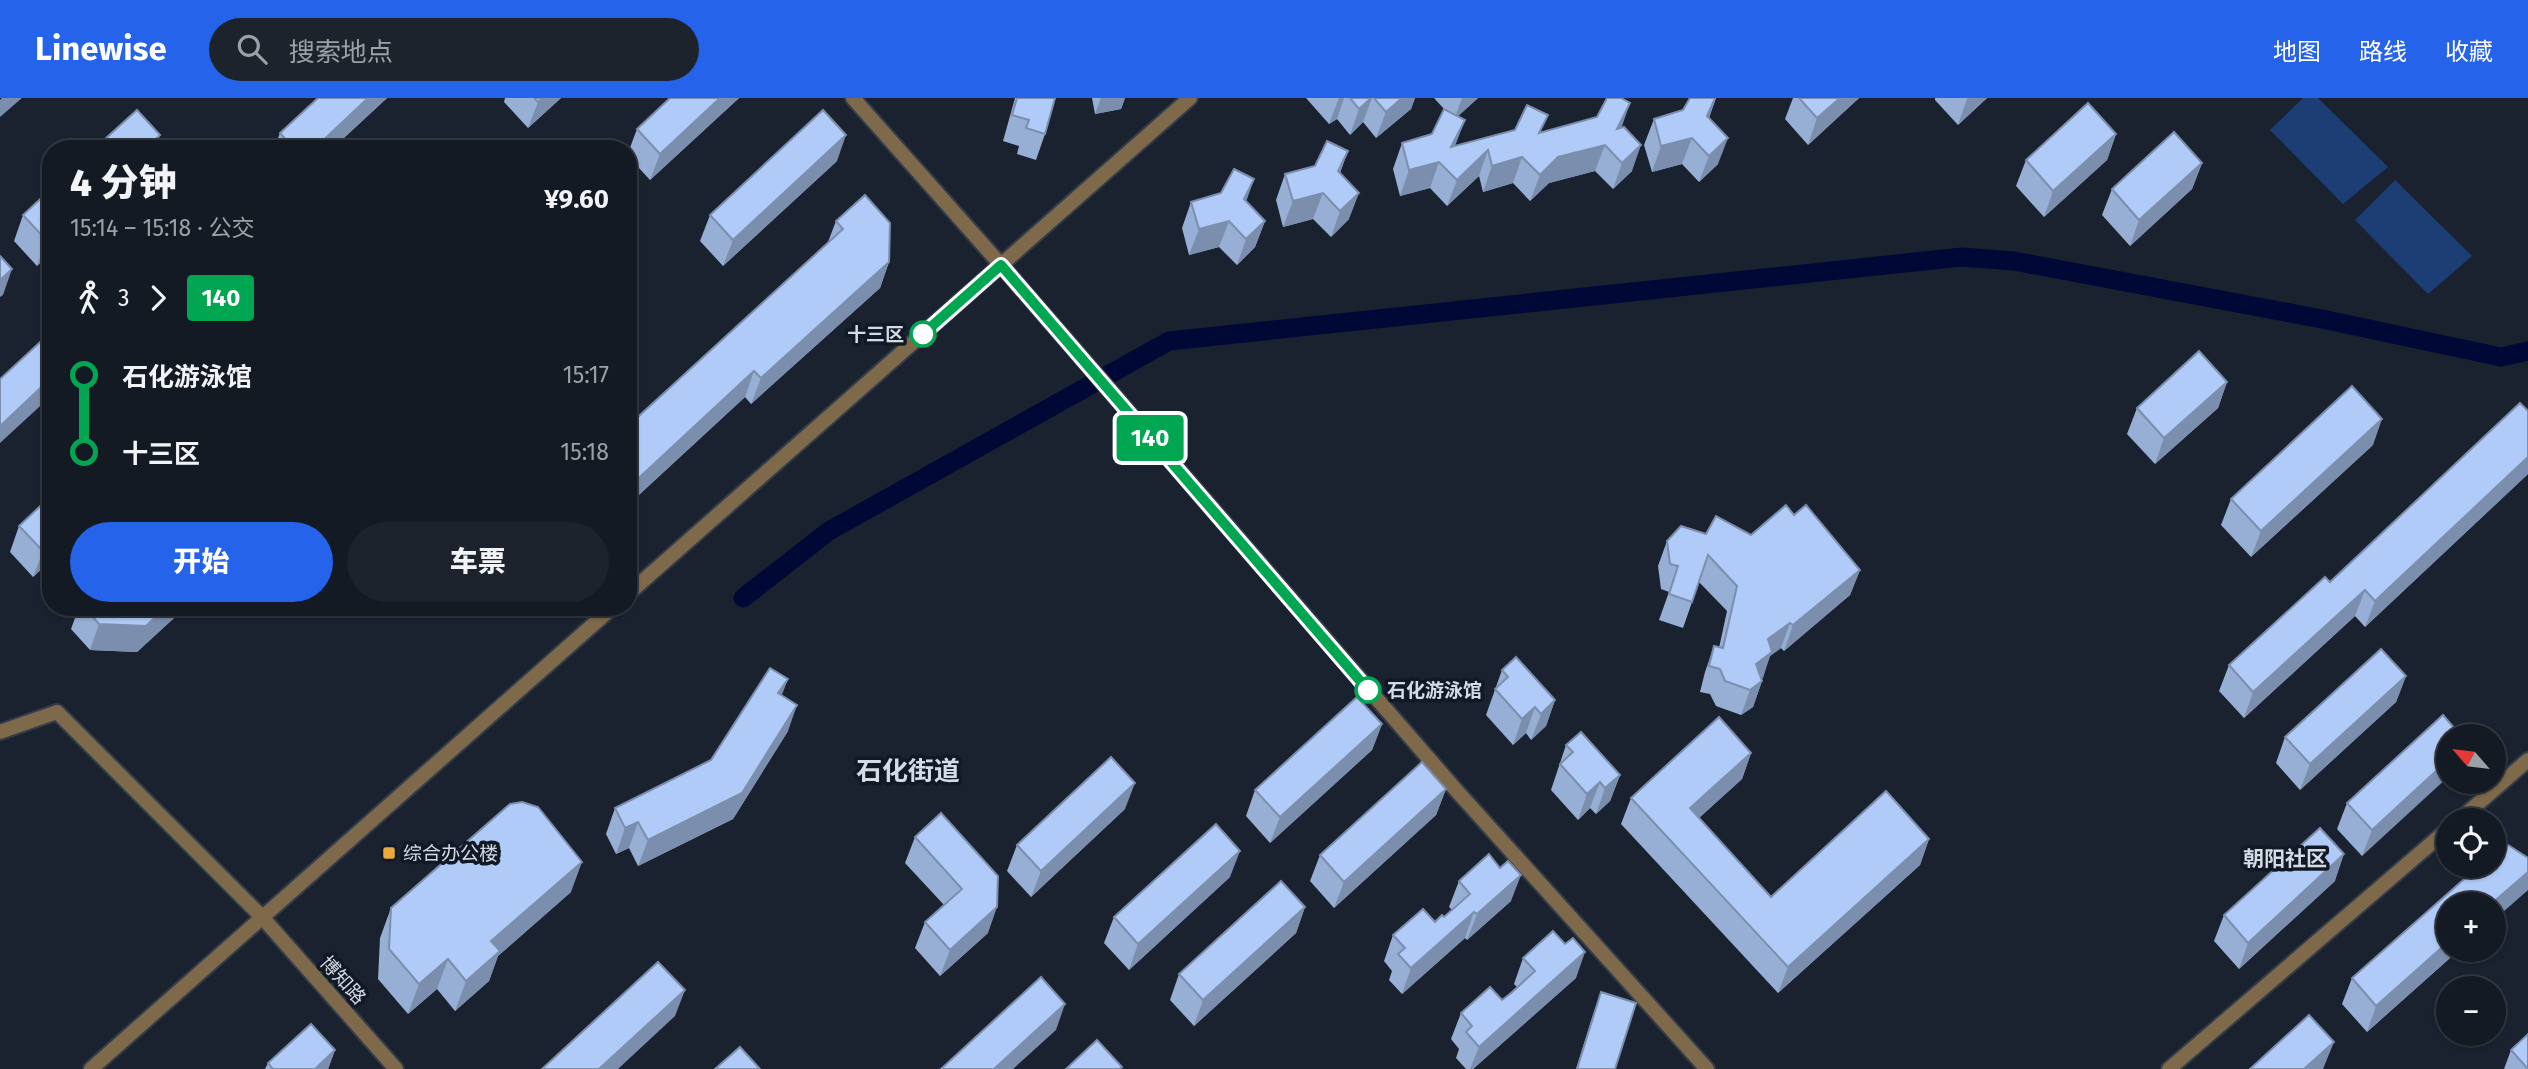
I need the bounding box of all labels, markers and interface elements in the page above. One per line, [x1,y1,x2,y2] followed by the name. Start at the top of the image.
[209,18,699,81] search box
[35,29,167,69] text: Linewise
[233,30,271,68] icon: search
[289,37,393,68] text: 搜索地点
[2273,38,2321,66] text: 地图
[2359,38,2407,66] text: 路线
[2445,38,2493,66] text: 收藏
[70,160,177,206] text: 4 分钟
[544,184,609,215] text: ¥9.60
[70,214,255,242] text: 15:14 – 15:18 · 公交
[70,279,108,317] icon: walk
[139,279,177,317] icon: forward
[118,284,129,312] text: 3
[201,284,240,312] text: 140
[910,321,936,347] marker: 十三区
[847,323,904,346] place label: 十三区
[563,361,609,389] text: 15:17
[122,362,252,393] text: 石化游泳馆
[1110,415,1190,461] line badge: 140
[1131,424,1169,452] text: 140
[560,438,609,466] text: 15:18
[122,439,200,470] text: 十三区
[70,522,333,602] button: 开始
[347,522,609,602] button: 车票
[1355,677,1381,703] marker: 石化游泳馆
[1387,679,1482,702] place label: 石化游泳馆
[2436,724,2506,794] north arrow
[2436,724,2506,1046] map controls
[856,756,960,787] district label: 石化街道
[2436,808,2506,878] button: locate
[403,842,498,865] place label: 综合办公楼
[381,845,397,861] marker: 综合办公楼
[2243,846,2327,872] district label: 朝阳社区
[2436,892,2506,962] button: +
[315,951,371,1009] street label: 博知路
[2436,976,2506,1046] button: −

